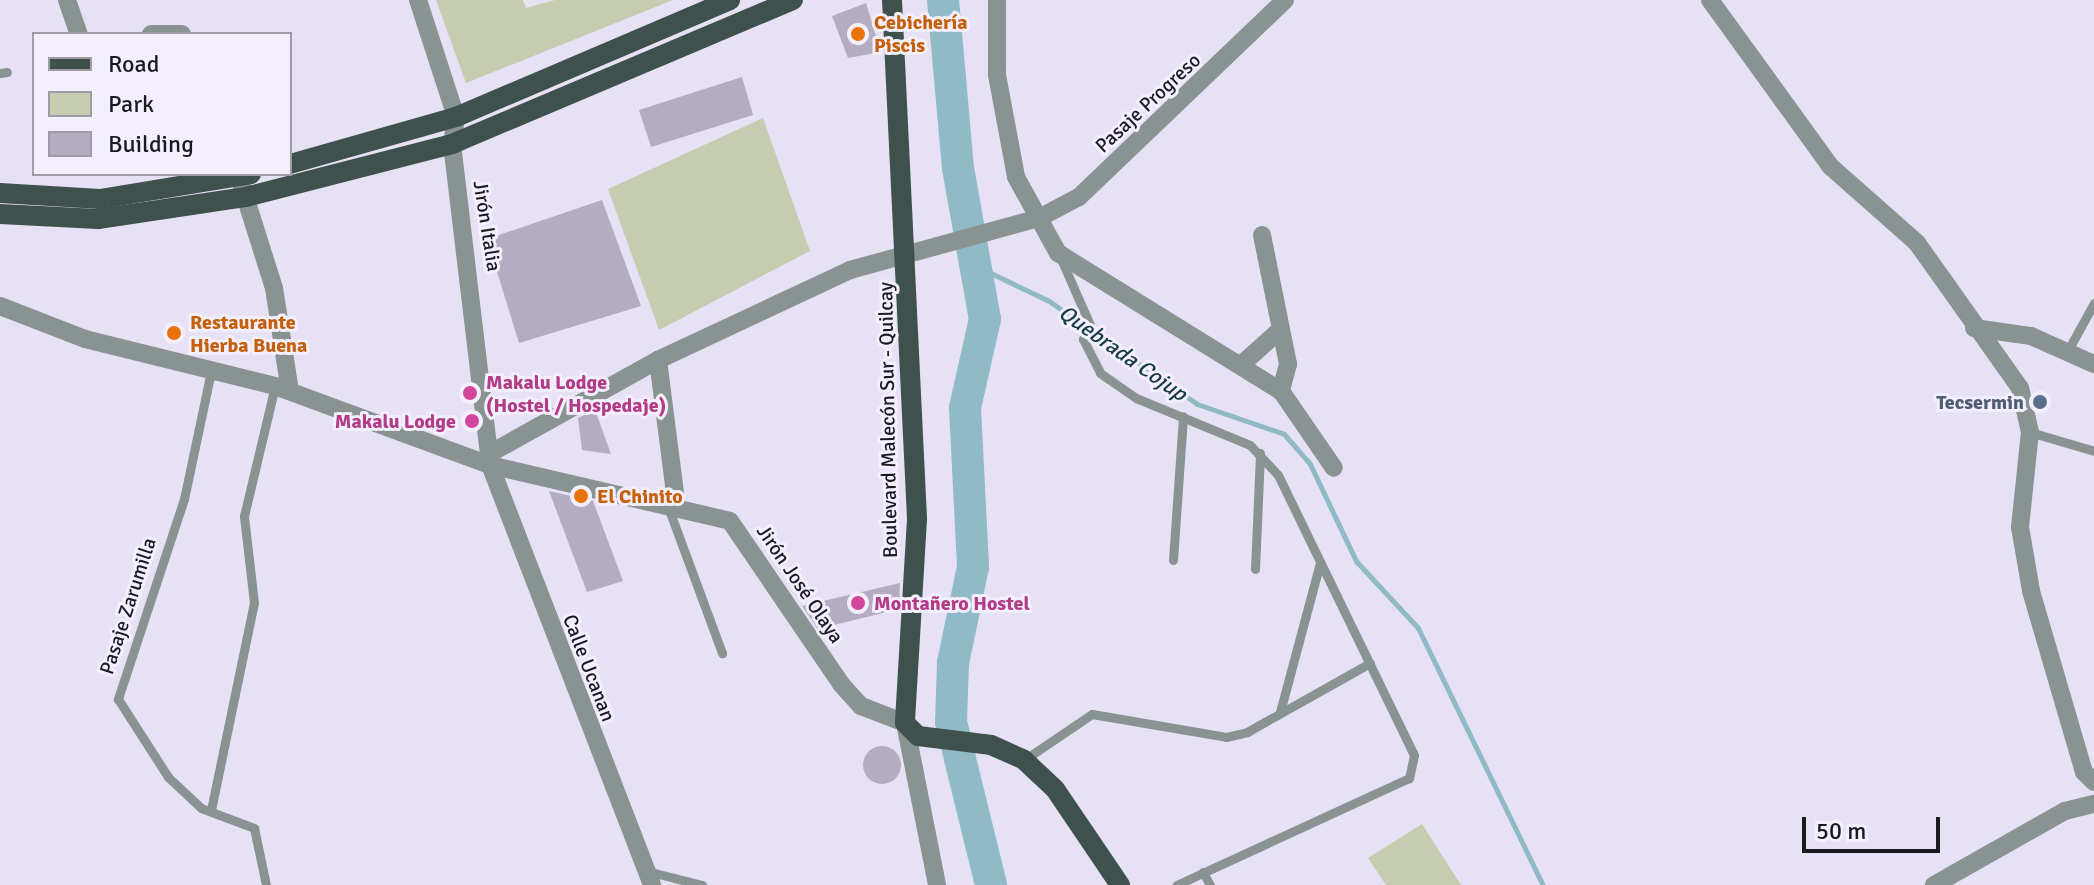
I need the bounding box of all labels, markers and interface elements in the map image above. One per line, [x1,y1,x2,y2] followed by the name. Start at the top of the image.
[874,10,967,57] place label: Cebichería Piscis
[849,25,867,43] marker: Cebichería Piscis
[32,32,292,176] legend
[1090,48,1206,158] street label: Pasaje Progreso
[108,49,159,79] text: Road
[108,89,154,119] text: Park
[108,129,194,159] text: Building
[468,179,506,273] street label: Jirón Italia
[874,282,902,558] street label: Boulevard Malecón Sur - Quilcay
[1054,299,1192,407] water label: Quebrada Cojup
[190,310,307,357] place label: Restaurante Hierba Buena
[165,324,183,342] marker: Restaurante Hierba Buena
[486,370,666,417] place label: Makalu Lodge (Hostel / Hospedaje)
[461,384,479,402] marker: Makalu Lodge (Hostel / Hospedaje)
[1936,390,2024,414] place label: Tecsermin
[2031,393,2049,411] marker: Tecsermin
[335,409,456,433] place label: Makalu Lodge
[463,412,481,430] marker: Makalu Lodge
[597,484,683,508] place label: El Chinito
[572,487,590,505] marker: El Chinito
[752,520,848,648] street label: Jirón José Olaya
[95,535,161,677] street label: Pasaje Zarumilla
[874,591,1030,615] place label: Montañero Hostel
[849,594,867,612] marker: Montañero Hostel
[558,611,620,725] street label: Calle Ucanan
[1806,801,1944,851] scale bar
[1816,816,1866,846] text: 50 m

